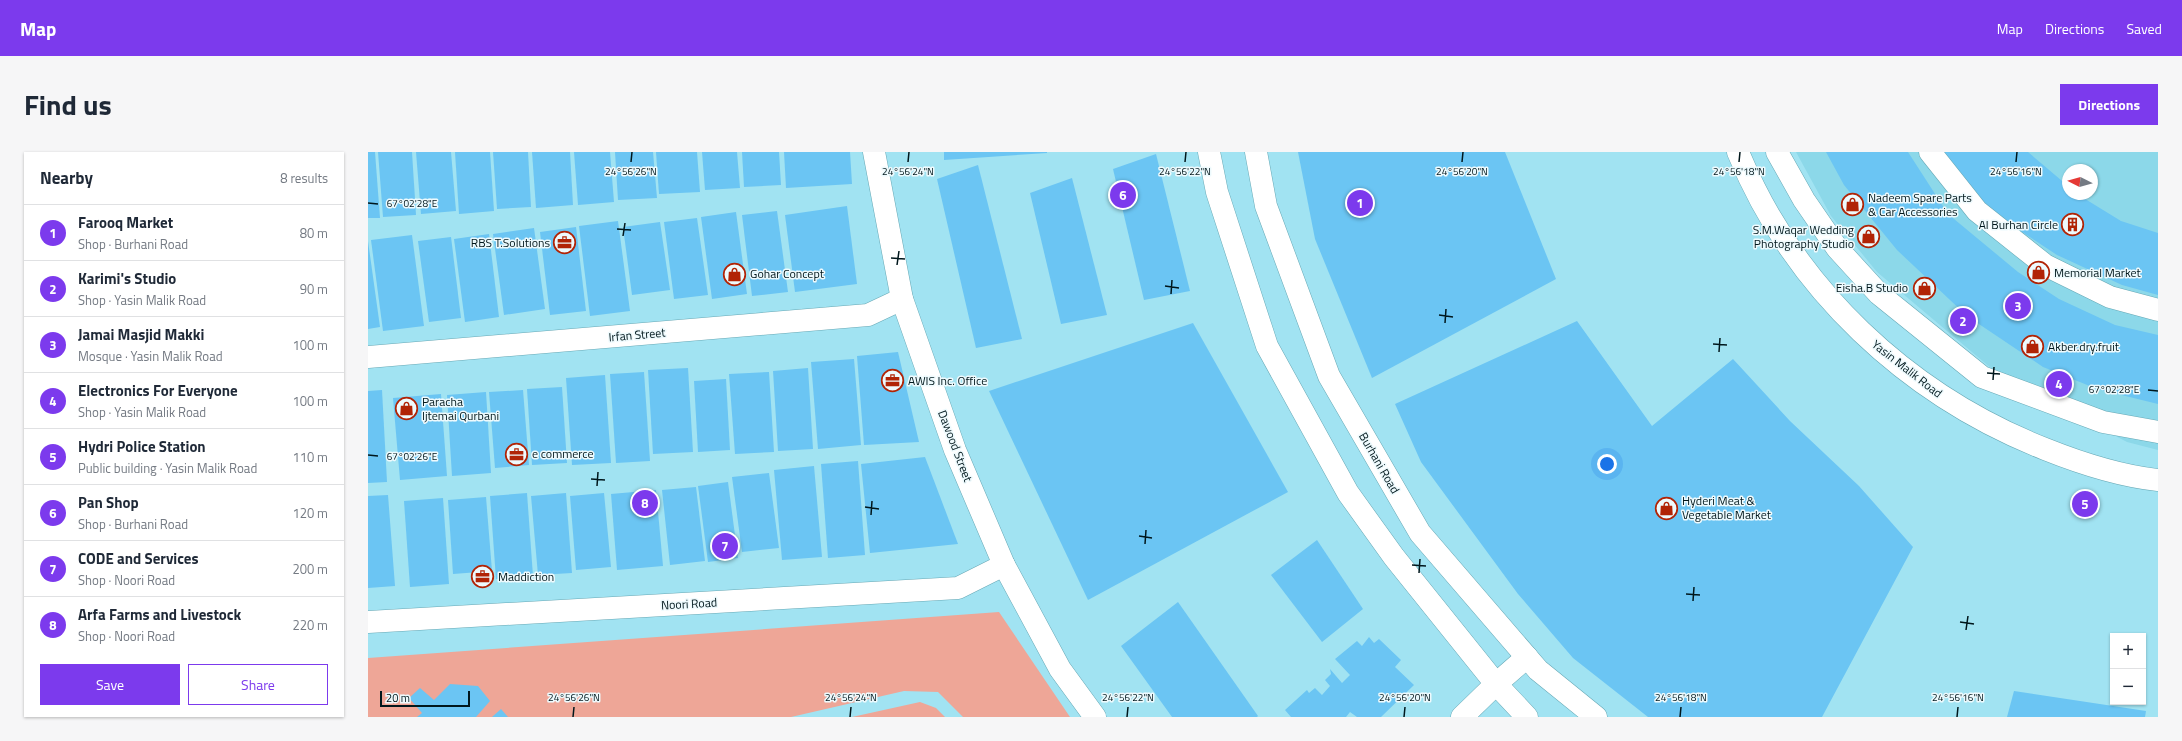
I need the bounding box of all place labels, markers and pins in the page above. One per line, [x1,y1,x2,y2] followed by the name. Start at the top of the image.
[1110,180,1136,210] pin: 6
[1347,188,1373,218] pin: 1
[1868,188,1972,221] place label: Nadeem Spare Parts & Car Accessories
[1839,192,1865,218] shop icon: Nadeem Spare Parts & Car Accessories
[2060,212,2086,238] building icon: Al Burhan Circle
[1979,215,2058,234] place label: Al Burhan Circle
[1753,220,1854,253] place label: S.M.Waqar Wedding Photography Studio
[1856,224,1882,250] shop icon: S.M.Waqar Wedding Photography Studio
[552,230,578,256] office icon: RBS T.Solutions
[471,233,550,252] place label: RBS T.Solutions
[2025,260,2051,286] shop icon: Memorial Market
[721,261,747,287] shop icon: Gohar Concept
[2054,263,2142,282] place label: Memorial Market
[750,264,825,283] place label: Gohar Concept
[1911,275,1937,301] shop icon: Eisha.B Studio
[1836,278,1908,297] place label: Eisha.B Studio
[2005,291,2031,321] pin: 3
[1950,306,1976,336] pin: 2
[2019,334,2045,360] shop icon: Akber.dry.fruit
[2048,337,2120,356] place label: Akber.dry.fruit
[879,368,905,394] office icon: AWIS Inc. Office
[2046,369,2072,399] pin: 4
[908,371,987,390] place label: AWIS Inc. Office
[422,392,499,425] place label: Paracha Ijtemai Qurbani
[393,396,419,422] shop icon: Paracha Ijtemai Qurbani
[503,441,529,467] office icon: e commerce
[532,444,594,463] place label: e commerce
[632,488,658,518] pin: 8
[2072,489,2098,519] pin: 5
[1682,491,1772,524] place label: Hyderi Meat & Vegetable Market
[1654,495,1680,521] shop icon: Hyderi Meat & Vegetable Market
[712,531,738,561] pin: 7
[469,564,495,590] office icon: Maddiction
[498,567,554,586] place label: Maddiction

